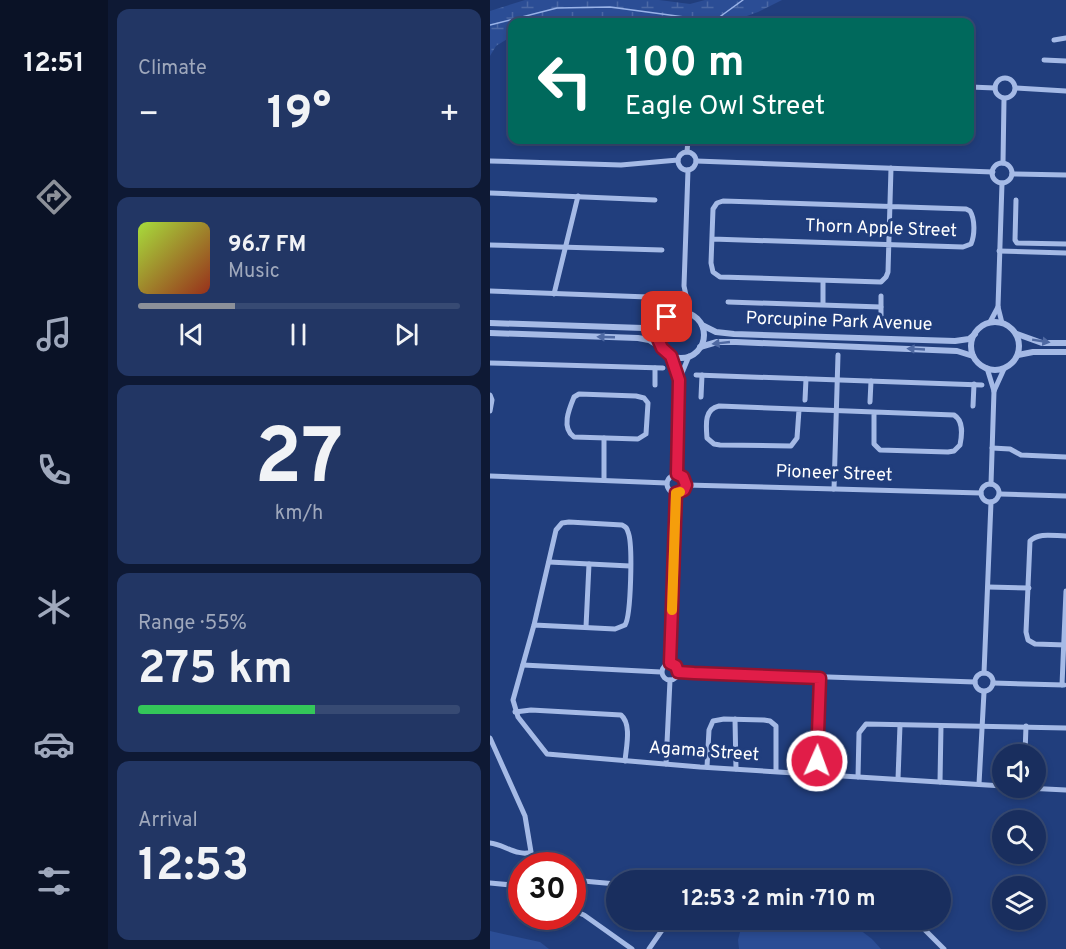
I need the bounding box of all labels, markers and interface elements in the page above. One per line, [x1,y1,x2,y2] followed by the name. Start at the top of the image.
[625,38,744,91] text: 100 m
[526,42,604,120] icon: left
[23,47,85,81] text: 12:51
[138,56,207,82] text: Climate
[267,87,331,144] text: 19°
[625,90,825,124] text: Eagle Owl Street
[138,95,159,137] text: −
[439,95,460,137] text: +
[33,176,75,218] icon: directions
[805,215,957,243] street label: Thorn Apple Street
[228,232,306,259] text: 96.7 FM
[228,259,280,285] text: Music
[641,291,692,342] pin
[650,300,683,333] icon: arrive
[745,307,933,337] street label: Porcupine Park Avenue
[33,313,75,355] icon: music
[175,318,208,351] icon: previous
[282,318,315,351] icon: pause
[390,318,423,351] icon: next
[597,332,616,341] one-way arrow
[1031,337,1050,346] one-way arrow
[711,338,730,348] one-way arrow
[906,344,925,353] one-way arrow
[255,412,343,511] text: 27
[33,449,75,491] icon: phone
[775,460,893,488] street label: Pioneer Street
[275,501,323,527] text: km/h
[33,586,75,628] icon: climate
[138,611,247,637] text: Range · 55%
[138,642,293,699] text: 275 km
[33,723,75,765] icon: car
[785,729,849,793] position arrow
[648,737,760,767] street label: Agama Street
[992,744,1046,930] map controls
[992,744,1046,798] button: sound
[138,808,198,834] text: Arrival
[992,810,1046,864] button: search
[138,839,249,896] text: 12:53
[508,852,586,930] speed limit sign: 30
[33,860,75,902] icon: filters
[992,876,1046,930] button: layers
[682,886,875,913] text: 12:53 · 2 min · 710 m

